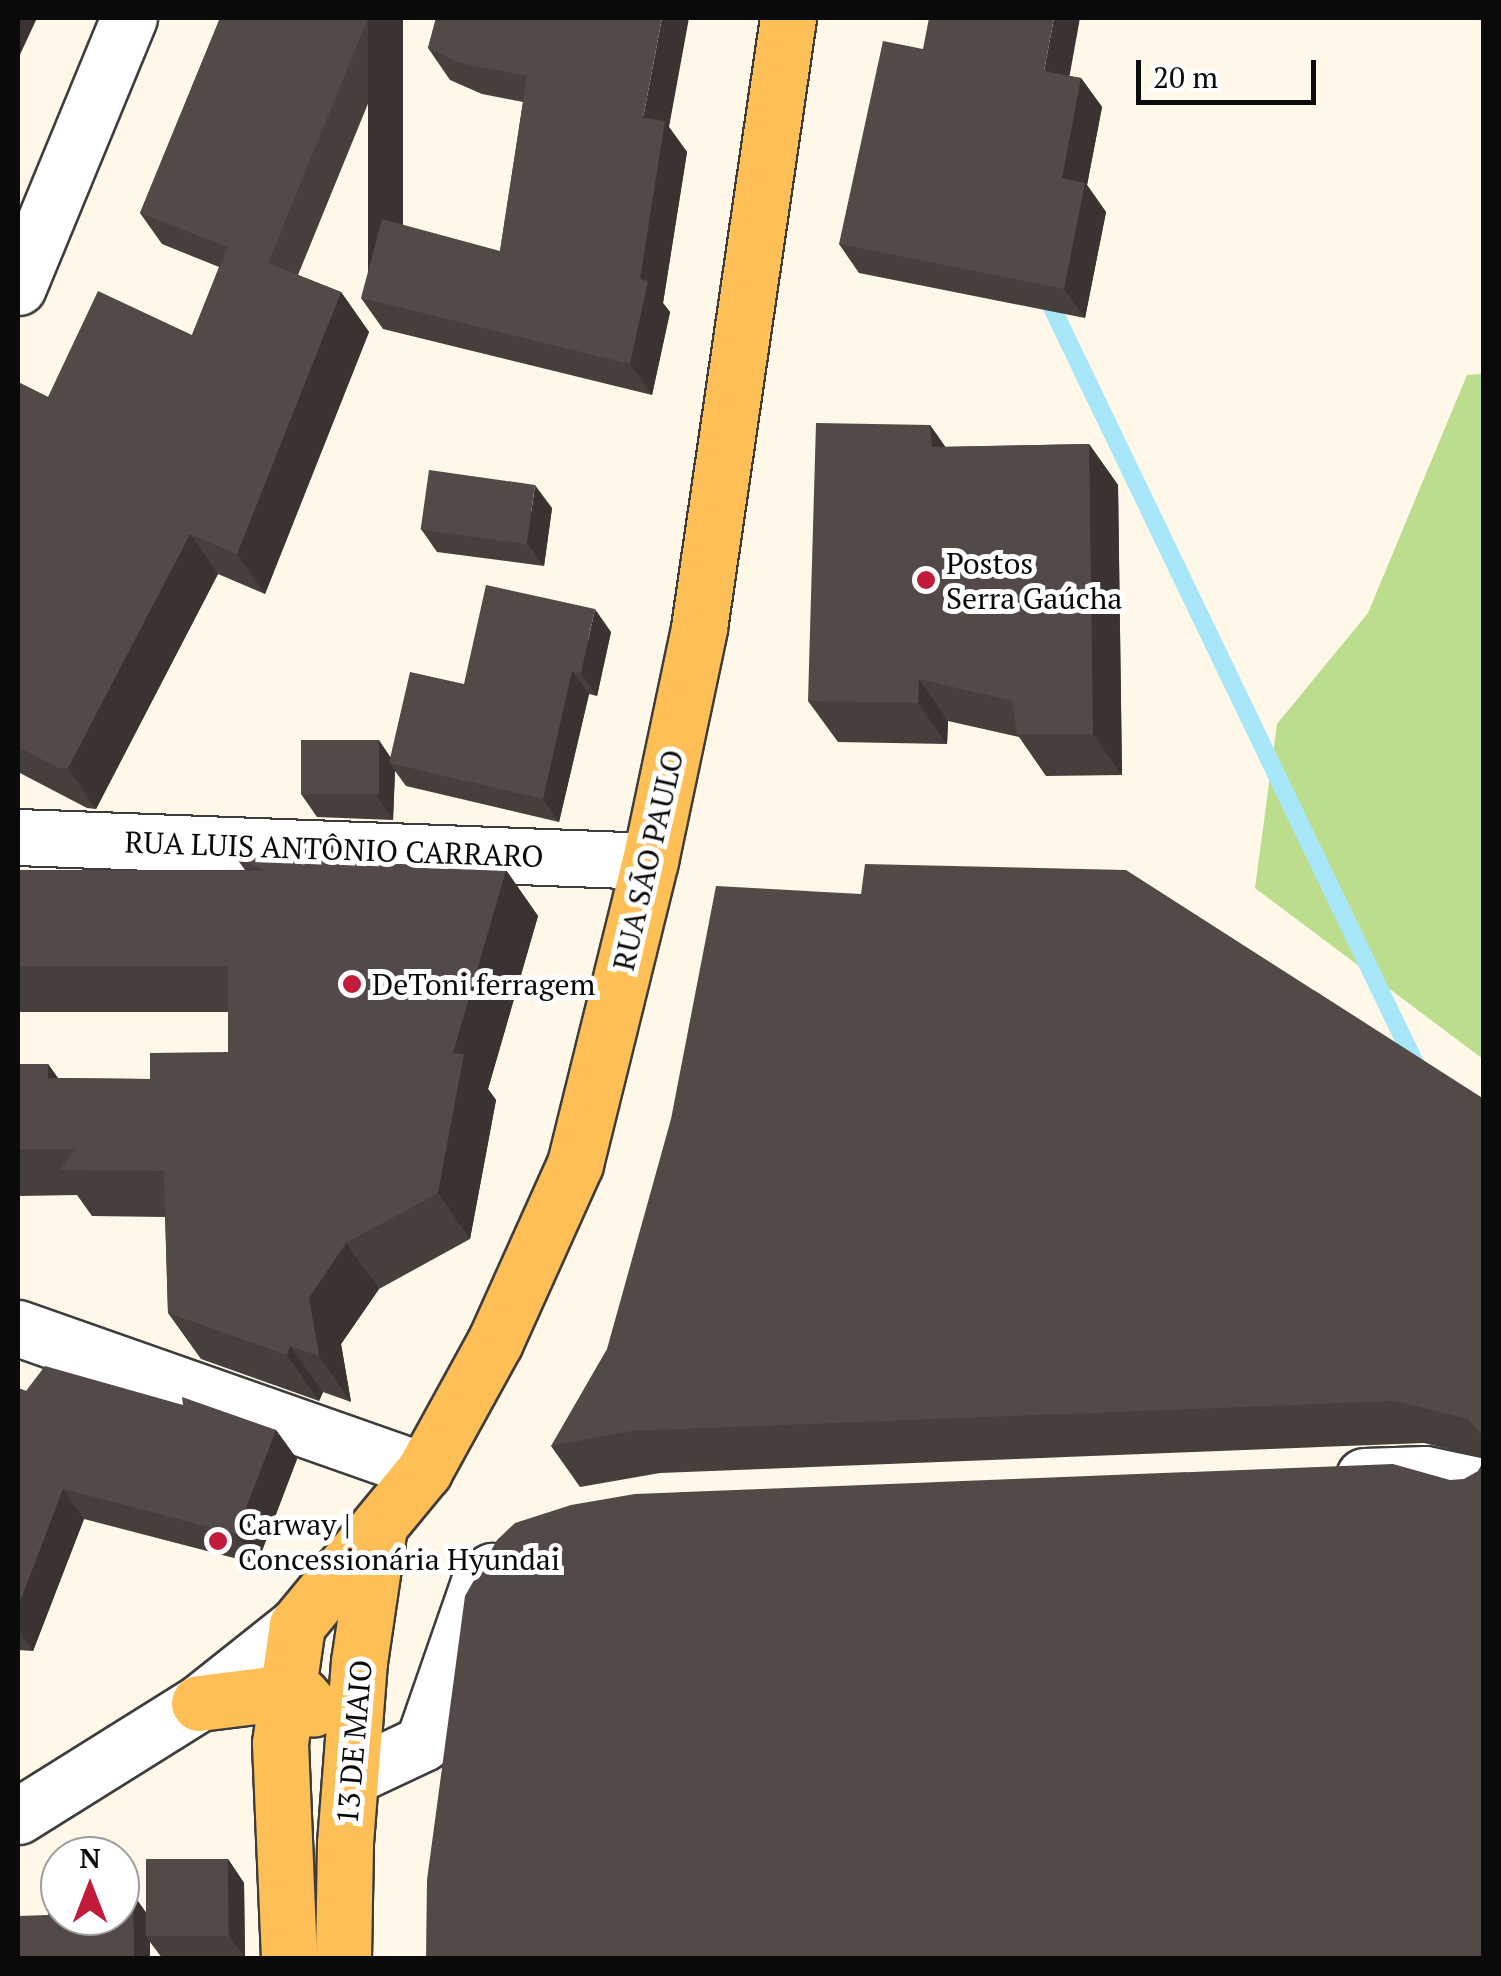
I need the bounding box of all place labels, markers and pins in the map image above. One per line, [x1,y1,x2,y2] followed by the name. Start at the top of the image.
[946,545,1122,616] place label: Postos Serra Gaúcha
[915,569,937,591] marker: Postos Serra Gaúcha
[372,966,595,1002] place label: DeToni ferragem
[341,973,363,995] marker: DeToni ferragem
[238,1506,560,1576] place label: Carway | Concessionária Hyundai
[207,1530,229,1552] marker: Carway | Concessionária Hyundai

